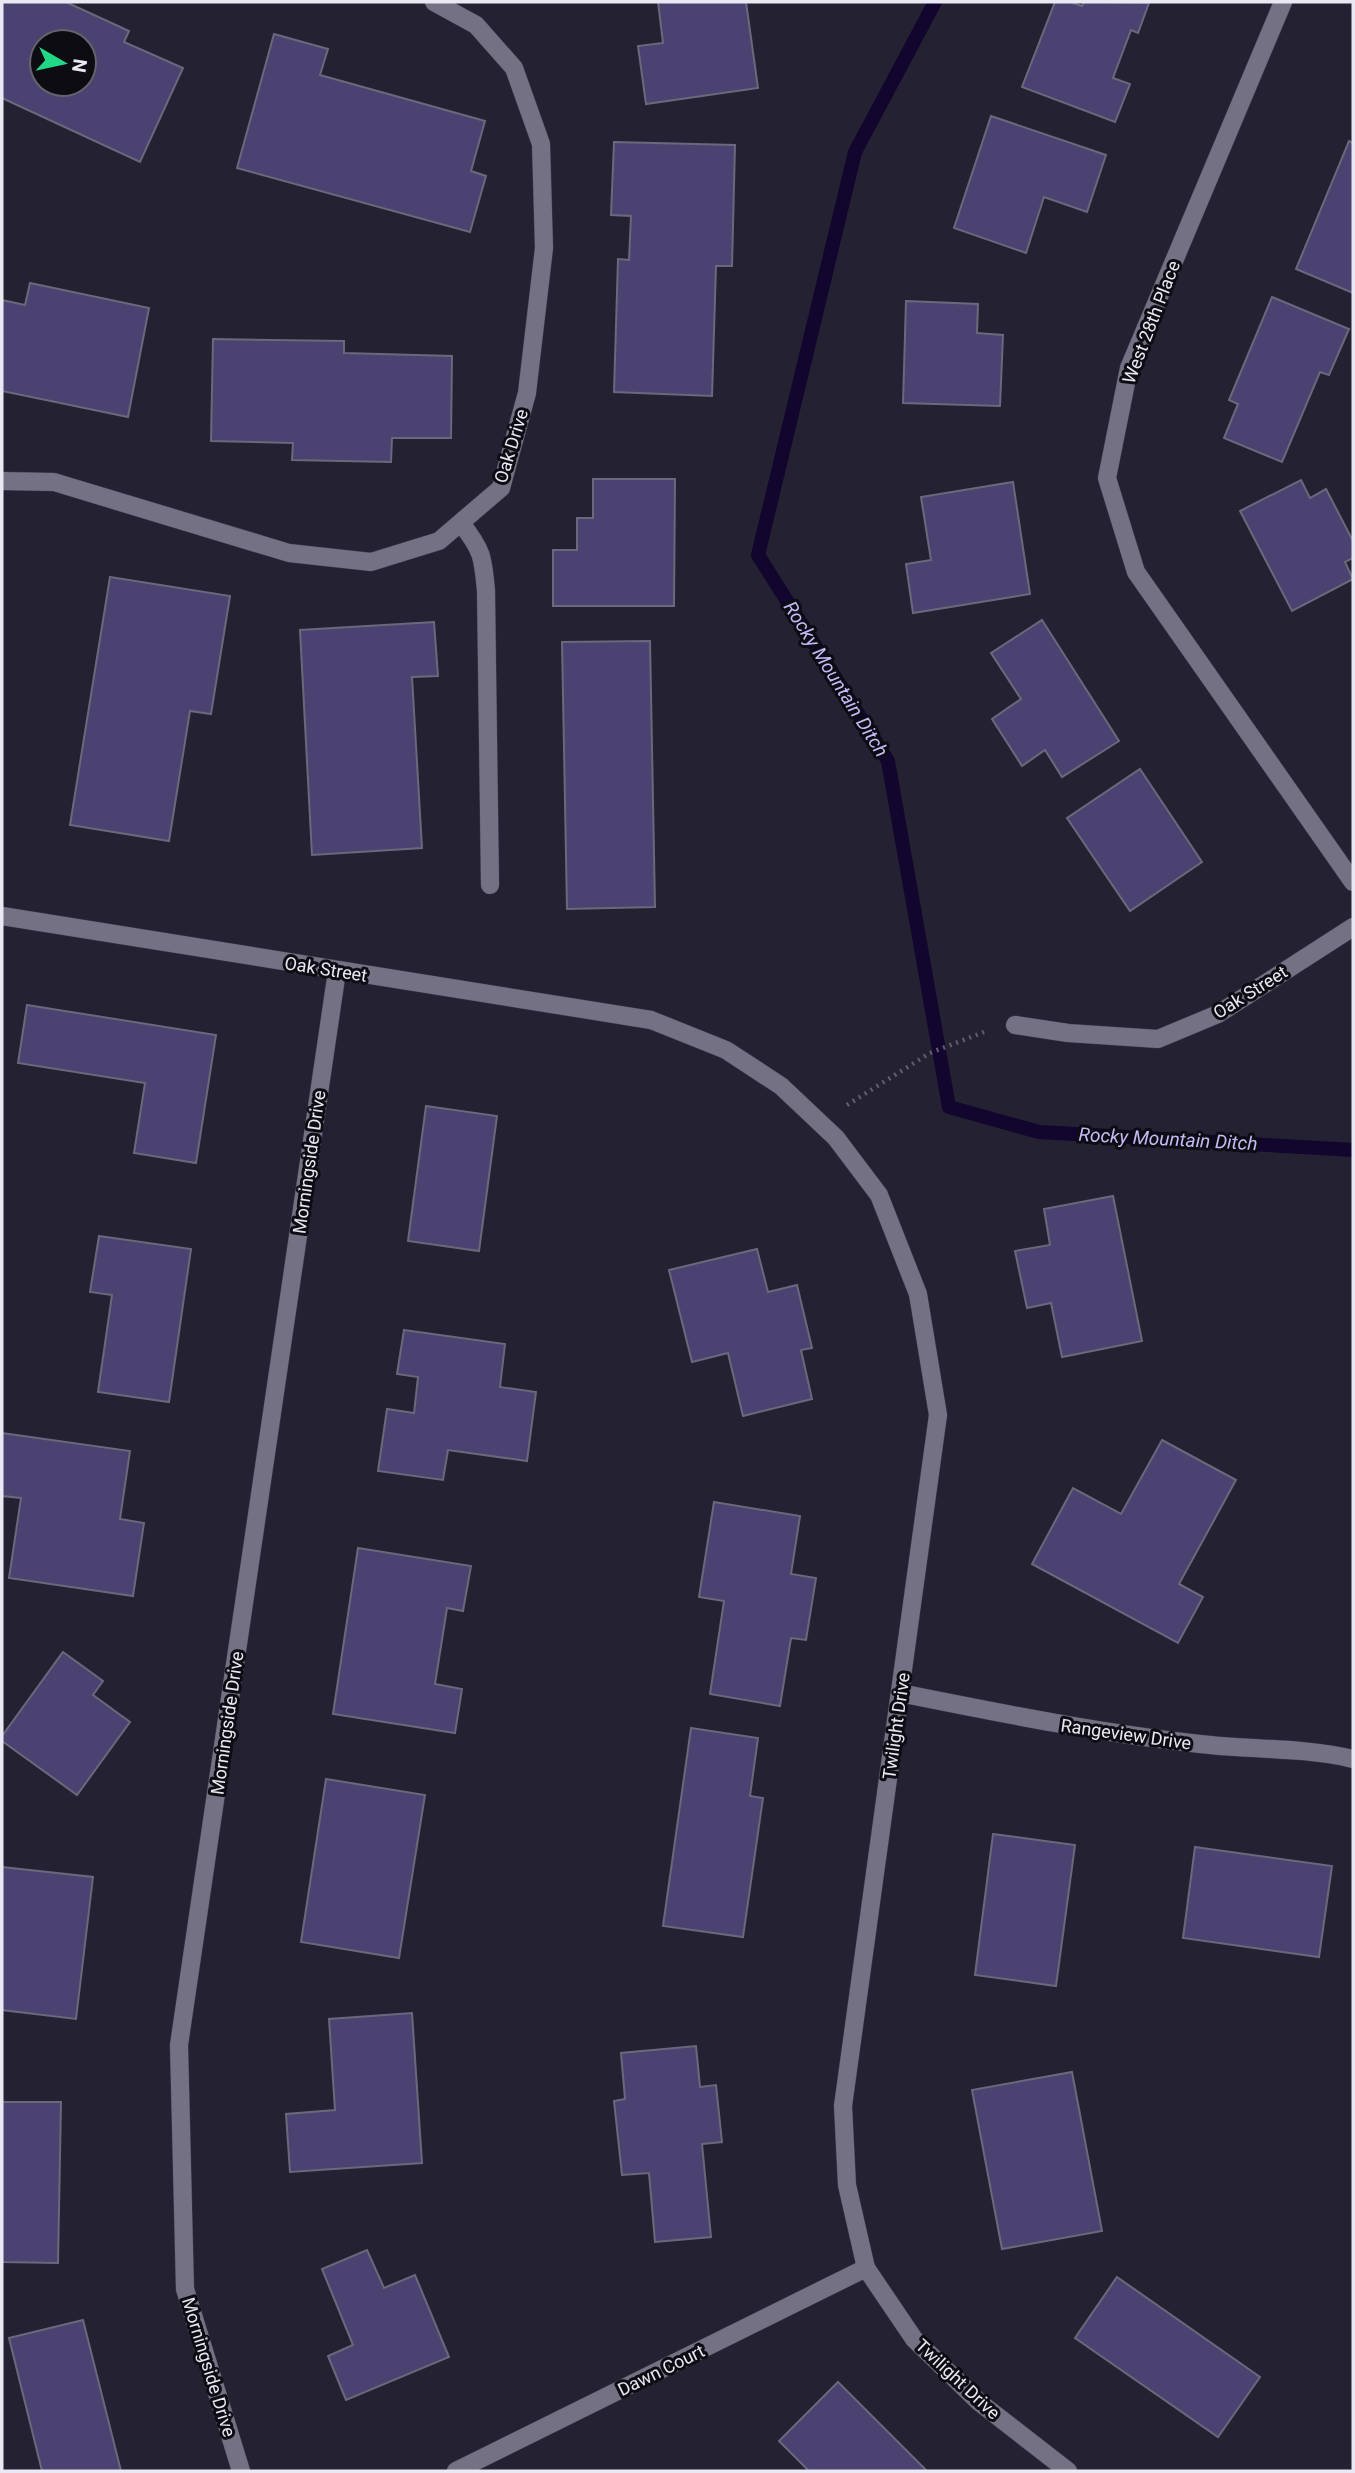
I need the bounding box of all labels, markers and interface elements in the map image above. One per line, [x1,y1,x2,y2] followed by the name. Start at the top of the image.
[28,28,98,98] north arrow
[67,57,92,74] text: N
[1118,258,1184,386] street label: West 28th Place
[490,406,532,486] street label: Oak Drive
[779,597,893,761] water label: Rocky Mountain Ditch
[283,952,369,986] street label: Oak Street
[1209,961,1291,1023] street label: Oak Street
[289,1089,329,1235] street label: Morningside Drive
[1078,1123,1258,1155] water label: Rocky Mountain Ditch
[207,1650,247,1796] street label: Morningside Drive
[878,1671,914,1781] street label: Twilight Drive
[1059,1714,1193,1754] street label: Rangeview Drive
[178,2295,240,2439] street label: Morningside Drive
[911,2335,1005,2423] street label: Twilight Drive
[614,2340,708,2400] street label: Dawn Court

